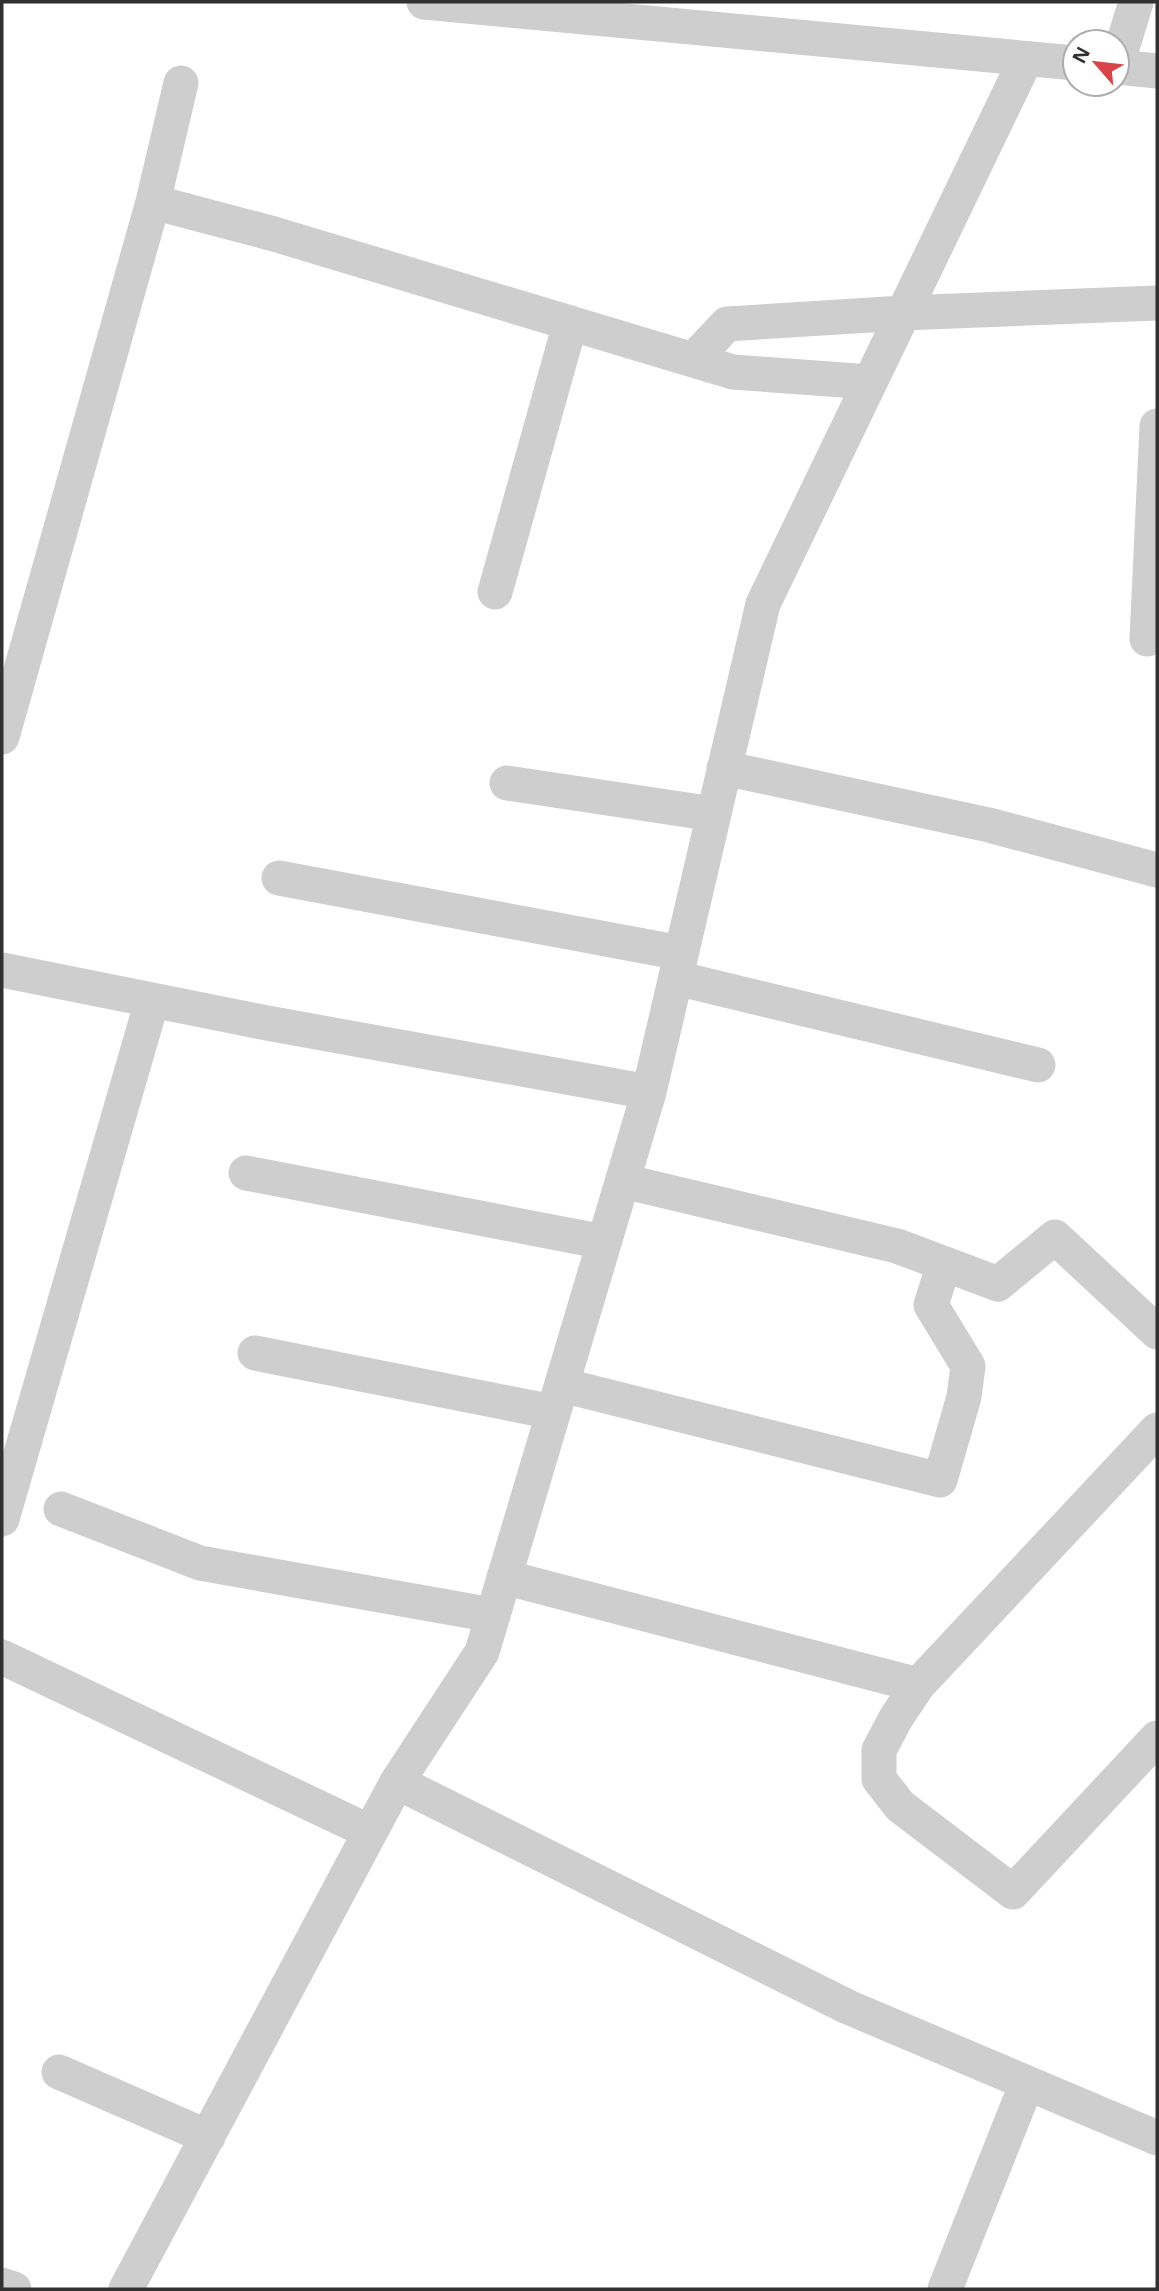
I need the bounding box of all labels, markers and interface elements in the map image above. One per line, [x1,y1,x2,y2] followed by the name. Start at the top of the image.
[1061,28,1131,98] north arrow
[1066,42,1096,68] text: N

